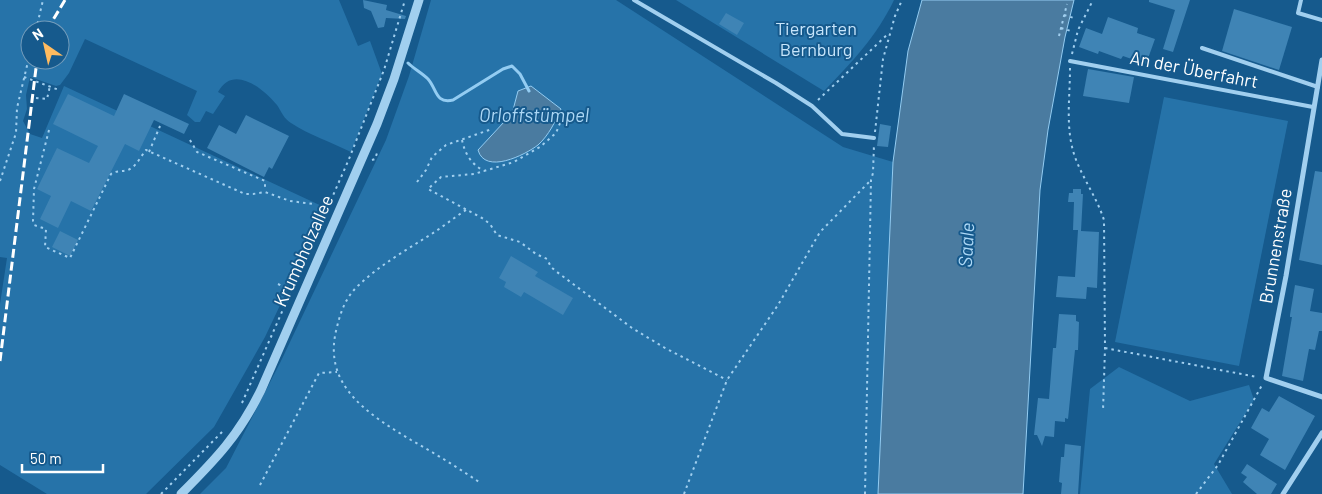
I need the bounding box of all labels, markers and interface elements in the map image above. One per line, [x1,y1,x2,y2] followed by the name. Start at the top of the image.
[775,17,857,60] park label: Tiergarten Bernburg
[20,20,70,70] north arrow
[29,24,46,43] text: N
[1128,46,1260,92] street label: An der Überfahrt
[479,103,590,126] water label: Orloffstümpel
[1254,187,1296,305] street label: Brunnenstraße
[269,191,338,310] street label: Krumbholzallee
[953,222,978,268] water label: Saale
[22,442,104,474] scale bar
[30,449,62,467] text: 50 m

